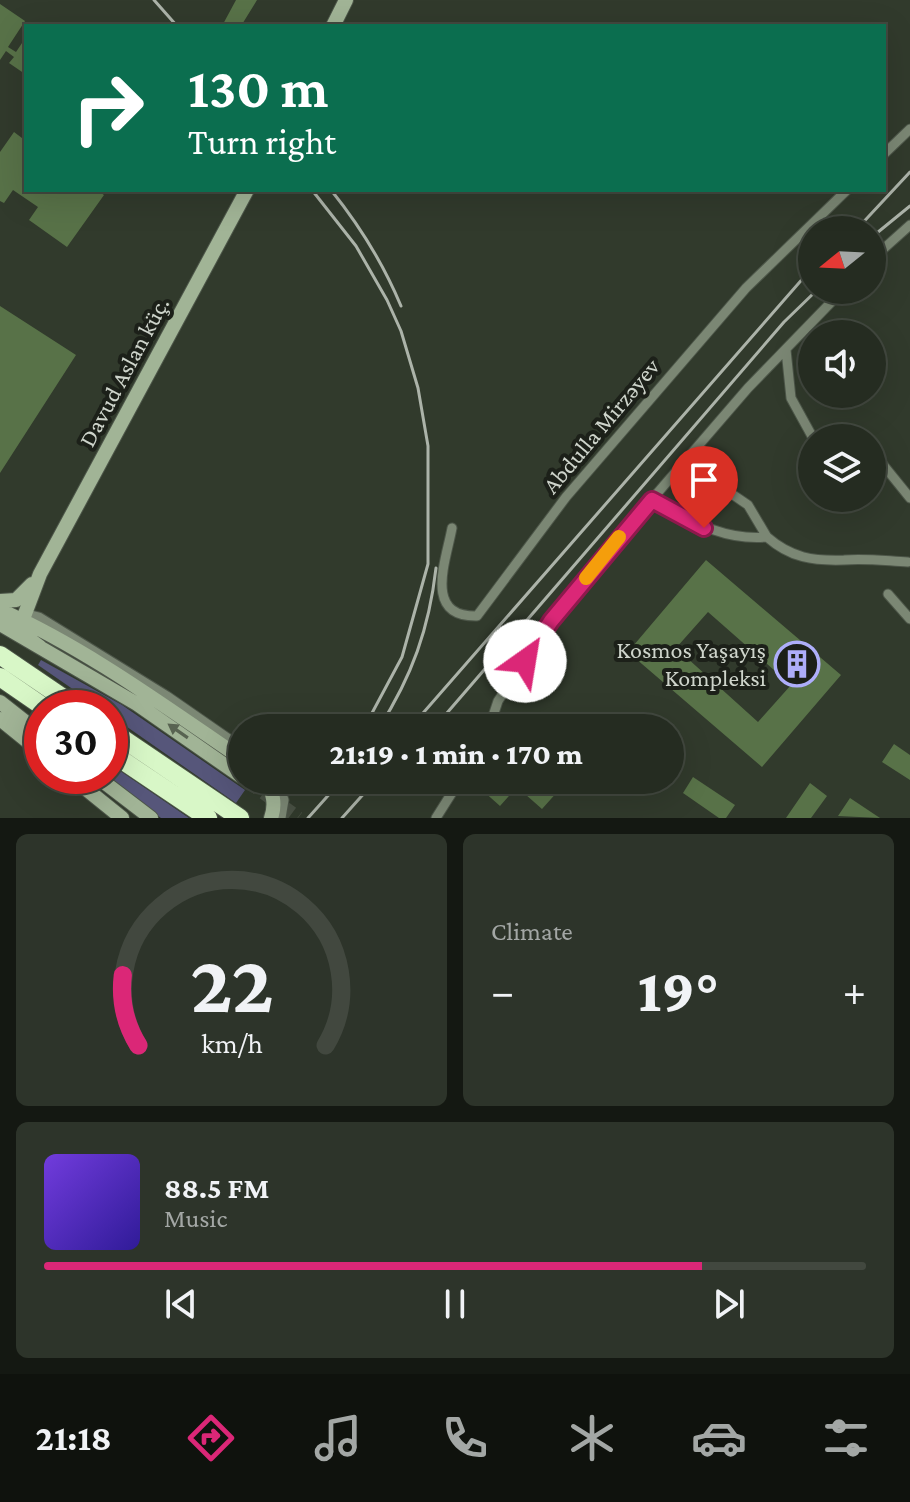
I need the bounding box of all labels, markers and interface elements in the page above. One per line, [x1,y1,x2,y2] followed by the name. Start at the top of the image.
[56,56,160,160] icon: right
[188,57,329,119] text: 130 m
[188,122,336,162] text: Turn right
[798,216,886,304] north arrow
[798,216,886,512] map controls
[73,292,174,451] street label: Davud Aslan küç.
[798,320,886,408] button: sound
[537,352,665,498] street label: Abdulla Mirzəyev
[798,424,886,512] button: layers
[670,446,738,528] pin
[682,458,726,502] icon: arrive
[483,619,567,703] position arrow
[616,636,766,691] place label: Kosmos Yaşayış Kompleksi
[773,640,821,688] building icon: Kosmos Yaşayış Kompleksi
[24,690,128,794] speed limit sign: 30
[168,724,189,739] one-way arrow
[329,737,583,770] text: 21:19 · 1 min · 170 m
[491,917,573,946] text: Climate
[190,937,273,1030] text: 22
[638,957,719,1024] text: 19°
[491,967,514,1015] text: −
[843,967,866,1015] text: +
[201,1027,262,1059] text: km/h
[164,1171,269,1204] text: 88.5 FM
[164,1204,227,1233] text: Music
[159,1282,203,1326] icon: previous
[433,1282,477,1326] icon: pause
[707,1282,751,1326] icon: next
[183,1410,239,1466] icon: directions
[310,1410,366,1466] icon: music
[437,1410,493,1466] icon: phone
[564,1410,620,1466] icon: climate
[691,1410,747,1466] icon: car
[818,1410,874,1466] icon: filters
[36,1418,112,1458] text: 21:18

